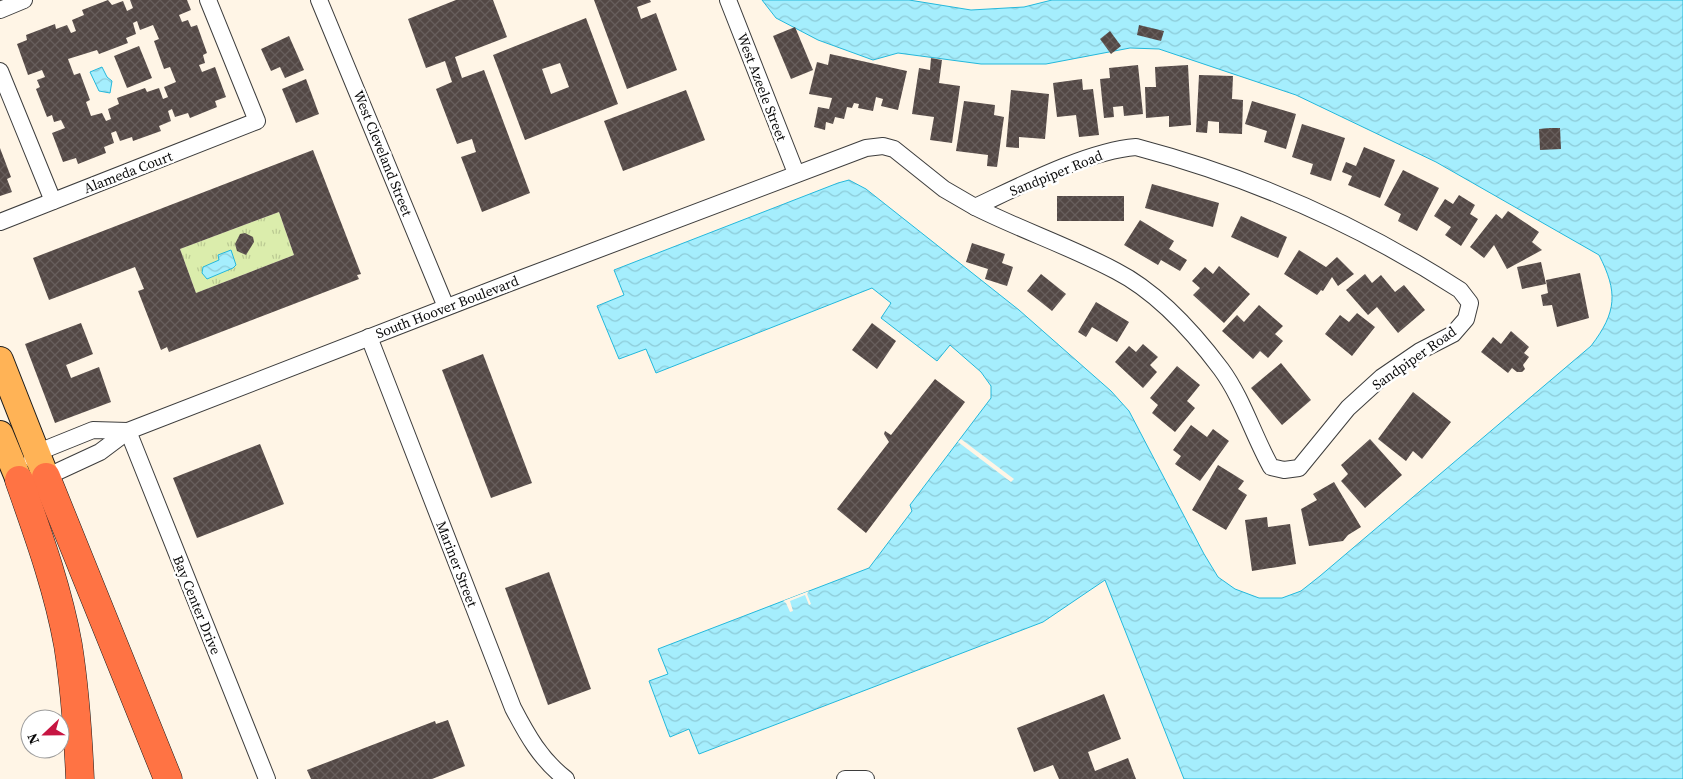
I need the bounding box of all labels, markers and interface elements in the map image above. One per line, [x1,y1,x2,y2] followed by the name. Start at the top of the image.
[732,30,792,144] street label: West Azeele Street
[349,87,418,219] street label: West Cleveland Street
[1006,145,1106,201] street label: Sandpiper Road
[81,146,176,198] street label: Alameda Court
[373,270,521,344] street label: South Hoover Boulevard
[1368,321,1460,395] street label: Sandpiper Road
[431,518,483,610] street label: Mariner Street
[168,552,226,658] street label: Bay Center Drive
[20,709,70,759] north arrow
[22,730,44,747] text: N

